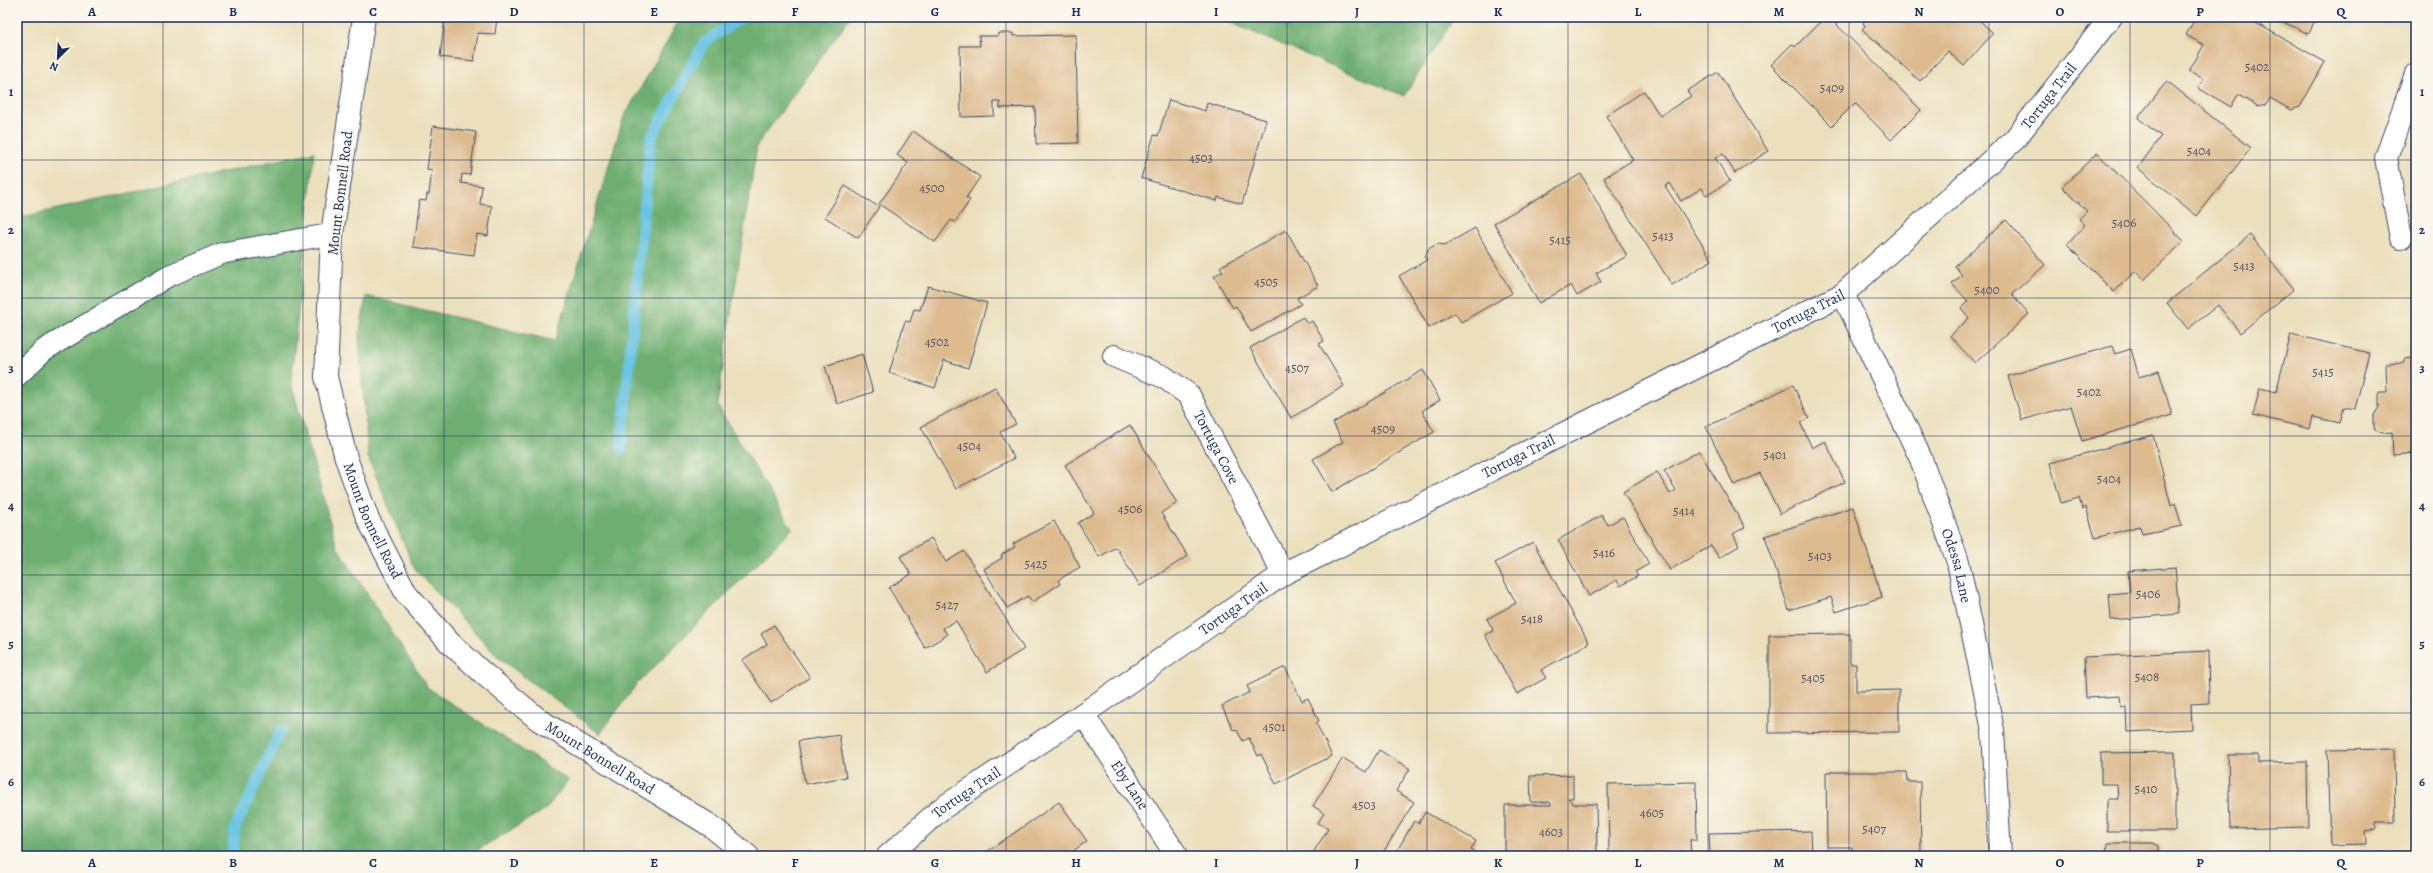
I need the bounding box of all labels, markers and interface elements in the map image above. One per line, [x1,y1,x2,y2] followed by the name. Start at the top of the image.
[87,3,97,20] text: A
[229,3,237,20] text: B
[369,3,377,20] text: C
[509,3,519,20] text: D
[650,3,658,20] text: E
[792,3,799,20] text: F
[931,3,939,20] text: G
[1071,3,1081,20] text: H
[1214,3,1219,20] text: I
[1355,3,1359,20] text: J
[1494,3,1503,20] text: K
[1635,3,1642,20] text: L
[1774,3,1785,20] text: M
[1914,3,1924,20] text: N
[2056,3,2065,20] text: O
[2196,3,2204,20] text: P
[2337,3,2348,20] text: Q
[38,38,78,78] north arrow
[47,58,61,75] text: N
[2245,58,2269,75] house number: 5402
[2016,59,2081,133] street label: Tortuga Trail
[1820,79,1844,96] house number: 5409
[9,83,14,100] text: 1
[2420,83,2425,100] text: 1
[322,129,358,256] street label: Mount Bonnell Road
[2187,142,2211,159] house number: 5404
[1189,149,1213,166] house number: 4503
[919,179,945,196] house number: 4500
[2112,214,2136,231] house number: 5406
[8,221,15,238] text: 2
[2419,221,2426,238] text: 2
[1652,227,1674,244] house number: 5413
[1549,231,1571,248] house number: 5415
[2233,257,2255,274] house number: 5413
[1254,273,1278,290] house number: 4505
[1974,281,2000,298] house number: 5400
[1768,285,1848,338] street label: Tortuga Trail
[925,333,949,350] house number: 4502
[8,359,14,376] text: 3
[1285,359,1309,376] house number: 4507
[2419,359,2425,376] text: 3
[2312,363,2334,380] house number: 5415
[2077,383,2101,400] house number: 5402
[1189,407,1244,488] street label: Tortuga Cove
[1371,420,1395,437] house number: 4509
[1479,430,1559,483] street label: Tortuga Trail
[957,437,981,454] house number: 4504
[1764,446,1787,463] house number: 5401
[338,460,407,583] street label: Mount Bonnell Road
[2097,470,2121,487] house number: 5404
[8,497,14,514] text: 4
[2419,497,2425,514] text: 4
[1118,500,1142,517] house number: 4506
[1673,502,1695,519] house number: 5414
[1937,525,1976,605] street label: Odessa Lane
[1593,544,1615,561] house number: 5416
[1808,547,1832,564] house number: 5403
[1024,555,1048,572] house number: 5425
[1195,578,1272,640] street label: Tortuga Trail
[2136,585,2160,602] house number: 5406
[935,596,959,613] house number: 5427
[1521,610,1543,627] house number: 5418
[8,635,14,652] text: 5
[2419,635,2425,652] text: 5
[2135,668,2159,685] house number: 5408
[1801,669,1825,686] house number: 5405
[541,716,659,800] street label: Mount Bonnell Road
[1263,718,1286,735] house number: 4501
[1106,756,1154,814] street label: Eby Lane
[927,762,1005,823] street label: Tortuga Trail
[8,773,14,790] text: 6
[2419,773,2425,790] text: 6
[2135,780,2157,797] house number: 5410
[1352,796,1376,813] house number: 4503
[1640,804,1664,821] house number: 4605
[1862,820,1886,837] house number: 5407
[1539,823,1563,840] house number: 4603
[87,854,97,871] text: A
[229,854,237,871] text: B
[369,854,377,871] text: C
[509,854,519,871] text: D
[650,854,658,871] text: E
[792,854,799,871] text: F
[931,854,939,871] text: G
[1071,854,1081,871] text: H
[1214,854,1219,871] text: I
[1355,854,1359,871] text: J
[1494,854,1503,871] text: K
[1635,854,1642,871] text: L
[1774,854,1785,871] text: M
[1914,854,1924,871] text: N
[2056,854,2065,871] text: O
[2196,854,2204,871] text: P
[2337,854,2348,871] text: Q

